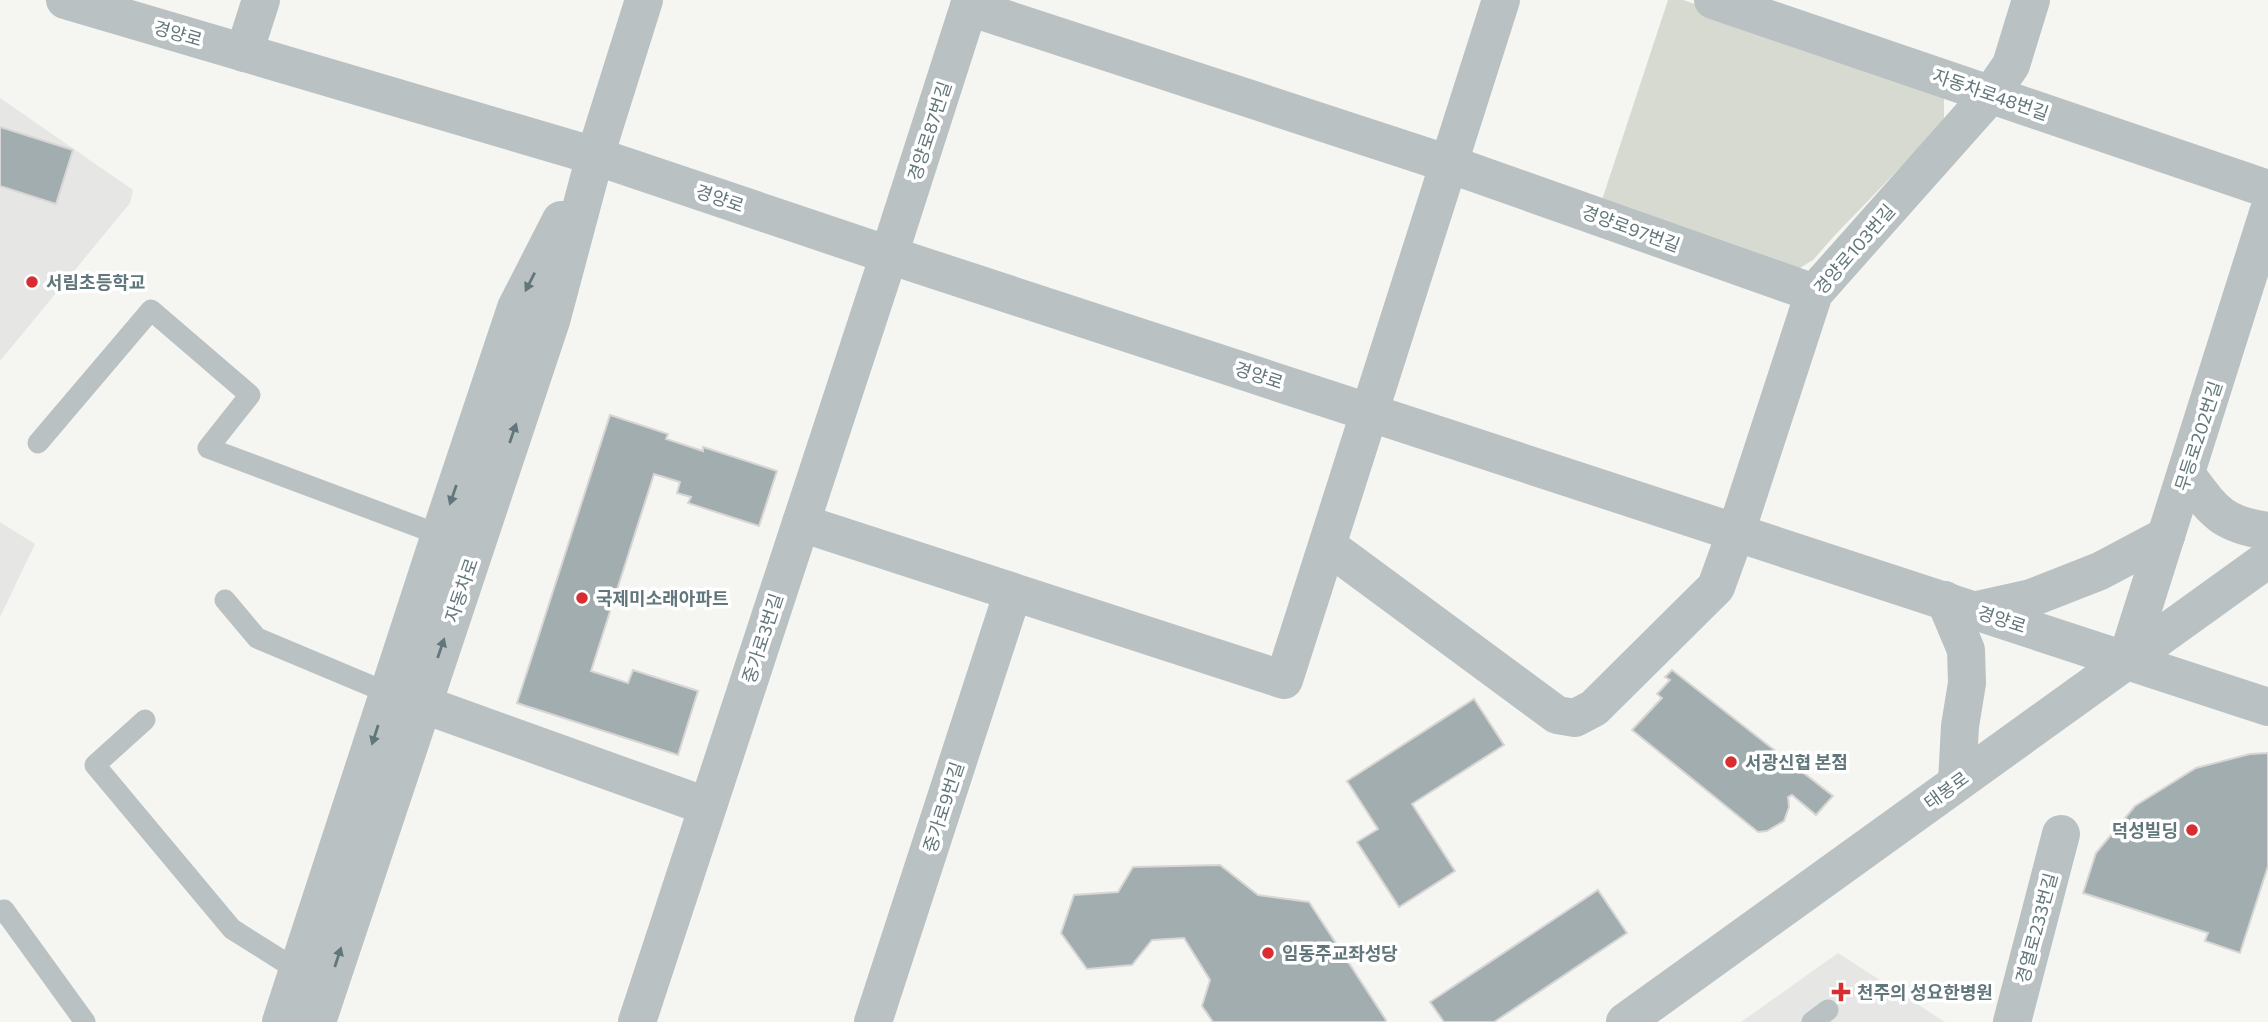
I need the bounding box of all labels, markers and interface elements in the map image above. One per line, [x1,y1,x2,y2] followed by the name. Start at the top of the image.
[151,16,205,50] street label: 경양로
[1930,64,2052,124] street label: 자동차로48번길
[903,79,955,183] street label: 경양로87번길
[693,180,747,216] street label: 경양로
[1809,199,1899,299] street label: 경양로103번길
[1579,200,1683,256] street label: 경양로97번길
[46,271,145,293] place label: 서림초등학교
[524,272,535,292] one-way arrow
[24,274,40,290] marker: 서림초등학교
[1232,357,1286,393] street label: 경양로
[2170,378,2226,494] street label: 무등로202번길
[509,422,519,443] one-way arrow
[447,485,458,506] one-way arrow
[440,555,482,625] street label: 자동차로
[596,587,728,609] place label: 국제미소래아파트
[574,590,590,606] marker: 국제미소래아파트
[737,590,787,686] street label: 중가로3번길
[1975,601,2029,637] street label: 경양로
[436,638,447,659] one-way arrow
[369,725,379,746] one-way arrow
[1745,751,1848,773] place label: 서광신협 본점
[1723,754,1739,770] marker: 서광신협 본점
[918,759,968,855] street label: 중가로9번길
[1919,766,1973,814] street label: 태봉로
[2112,819,2178,841] place label: 덕성빌딩
[2184,822,2200,838] marker: 덕성빌딩
[2011,870,2061,986] street label: 경열로233번길
[1282,942,1398,964] place label: 임동주교좌성당
[1260,945,1276,961] marker: 임동주교좌성당
[334,947,344,968] one-way arrow
[1857,981,1993,1003] place label: 천주의 성요한병원
[1831,982,1851,1002] marker: 천주의 성요한병원

